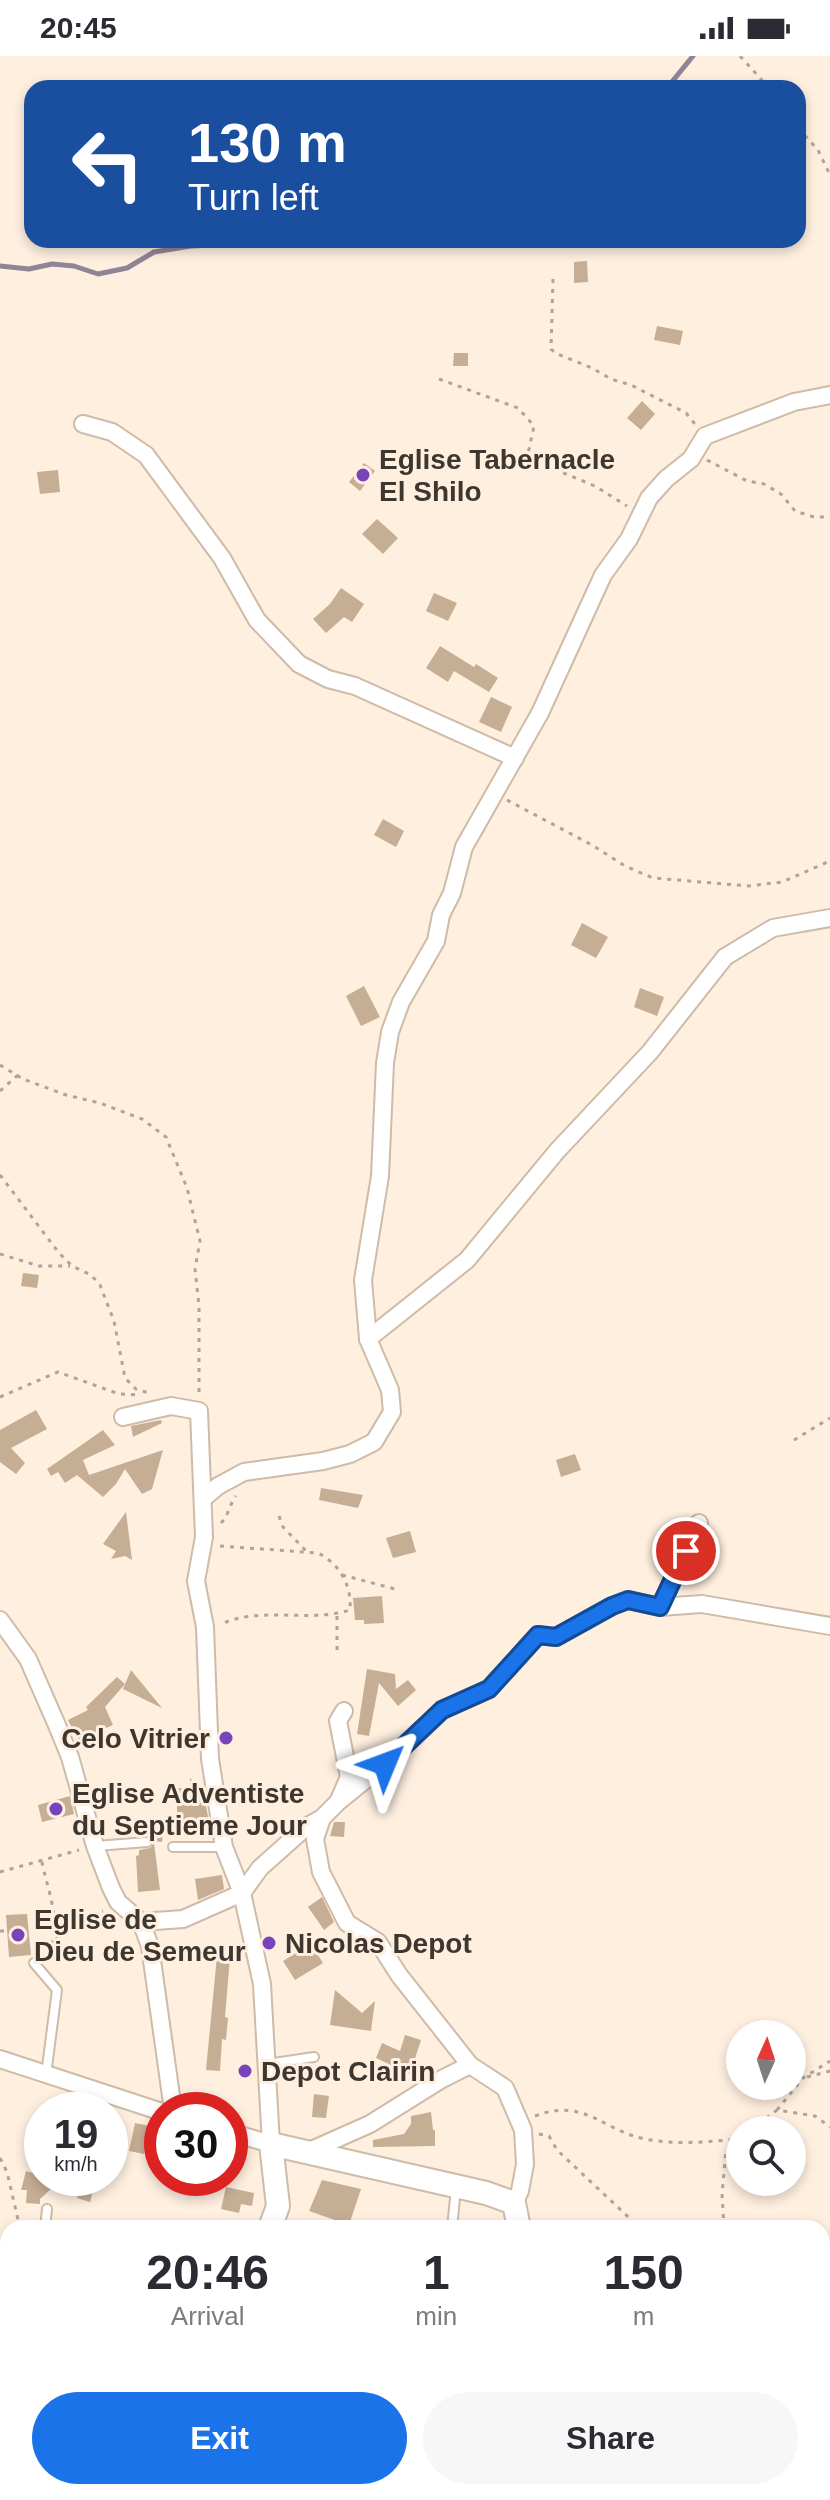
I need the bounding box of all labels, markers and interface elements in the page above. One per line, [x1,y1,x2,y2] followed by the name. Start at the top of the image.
[40,11,117,44] text: 20:45
[188,111,347,174] text: 130 m
[56,112,160,216] icon: left
[188,177,319,218] text: Turn left
[379,444,615,507] place label: Eglise Tabernacle El Shilo
[354,466,372,484] marker: Eglise Tabernacle El Shilo
[652,1517,720,1585] pin
[664,1529,708,1573] icon: arrive
[343,1722,427,1806] position arrow
[61,1723,210,1754] place label: Celo Vitrier
[217,1729,235,1747] marker: Celo Vitrier
[72,1778,307,1841] place label: Eglise Adventiste du Septieme Jour
[47,1800,65,1818] marker: Eglise Adventiste du Septieme Jour
[34,1904,246,1967] place label: Eglise de Dieu de Semeur
[9,1926,27,1944] marker: Eglise de Dieu de Semeur
[285,1928,472,1959] place label: Nicolas Depot
[260,1934,278,1952] marker: Nicolas Depot
[726,2020,806,2100] north arrow
[726,2020,806,2196] map controls
[261,2056,435,2087] place label: Depot Clairin
[236,2062,254,2080] marker: Depot Clairin
[144,2092,248,2196] speed limit sign: 30
[54,2112,98,2156] text: 19
[726,2116,806,2196] button: search
[54,2153,98,2175] text: km/h
[146,2246,269,2299] text: 20:46
[423,2246,450,2299] text: 1
[604,2246,684,2299] text: 150
[171,2301,245,2331] text: Arrival
[415,2301,457,2331] text: min
[633,2301,654,2331] text: m
[32,2392,407,2484] button: Exit
[423,2392,798,2484] button: Share

